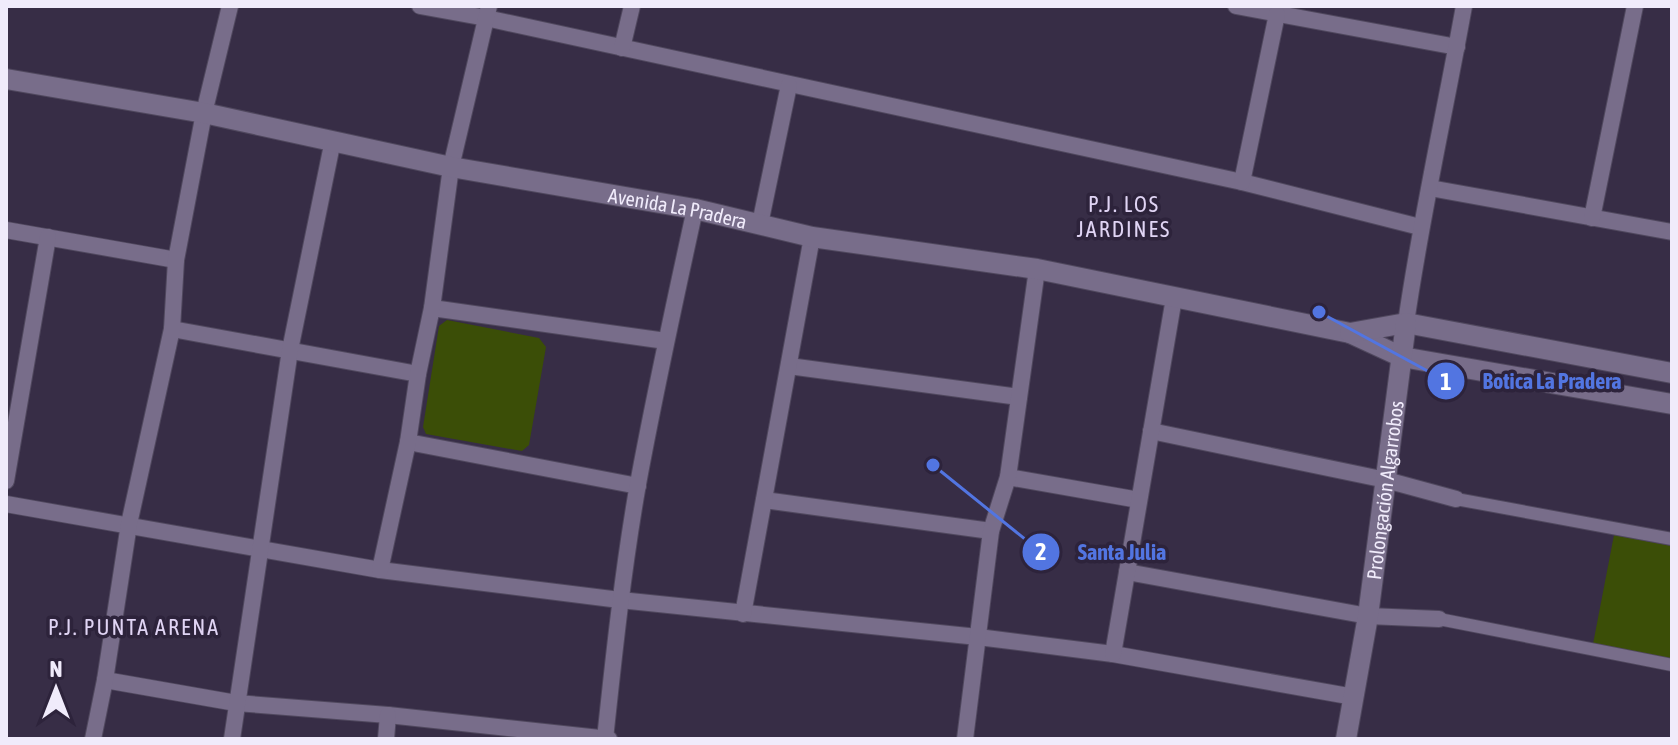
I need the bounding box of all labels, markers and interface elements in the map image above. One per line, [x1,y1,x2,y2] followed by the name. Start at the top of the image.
[607,183,749,233] street label: Avenida La Pradera
[1077,191,1171,242] district label: P.J. LOS JARDINES
[1426,358,1637,404] callout: Botica La Pradera
[1440,368,1452,395] text: 1
[1482,368,1622,394] text: Botica La Pradera
[1361,399,1407,581] street label: Prolongación Algarrobos
[1021,529,1182,575] callout: Santa Julia
[1035,538,1047,565] text: 2
[1078,539,1166,565] text: Santa Julia
[48,614,220,640] district label: P.J. PUNTA ARENA
[16,649,96,729] north arrow
[50,656,62,682] text: N

